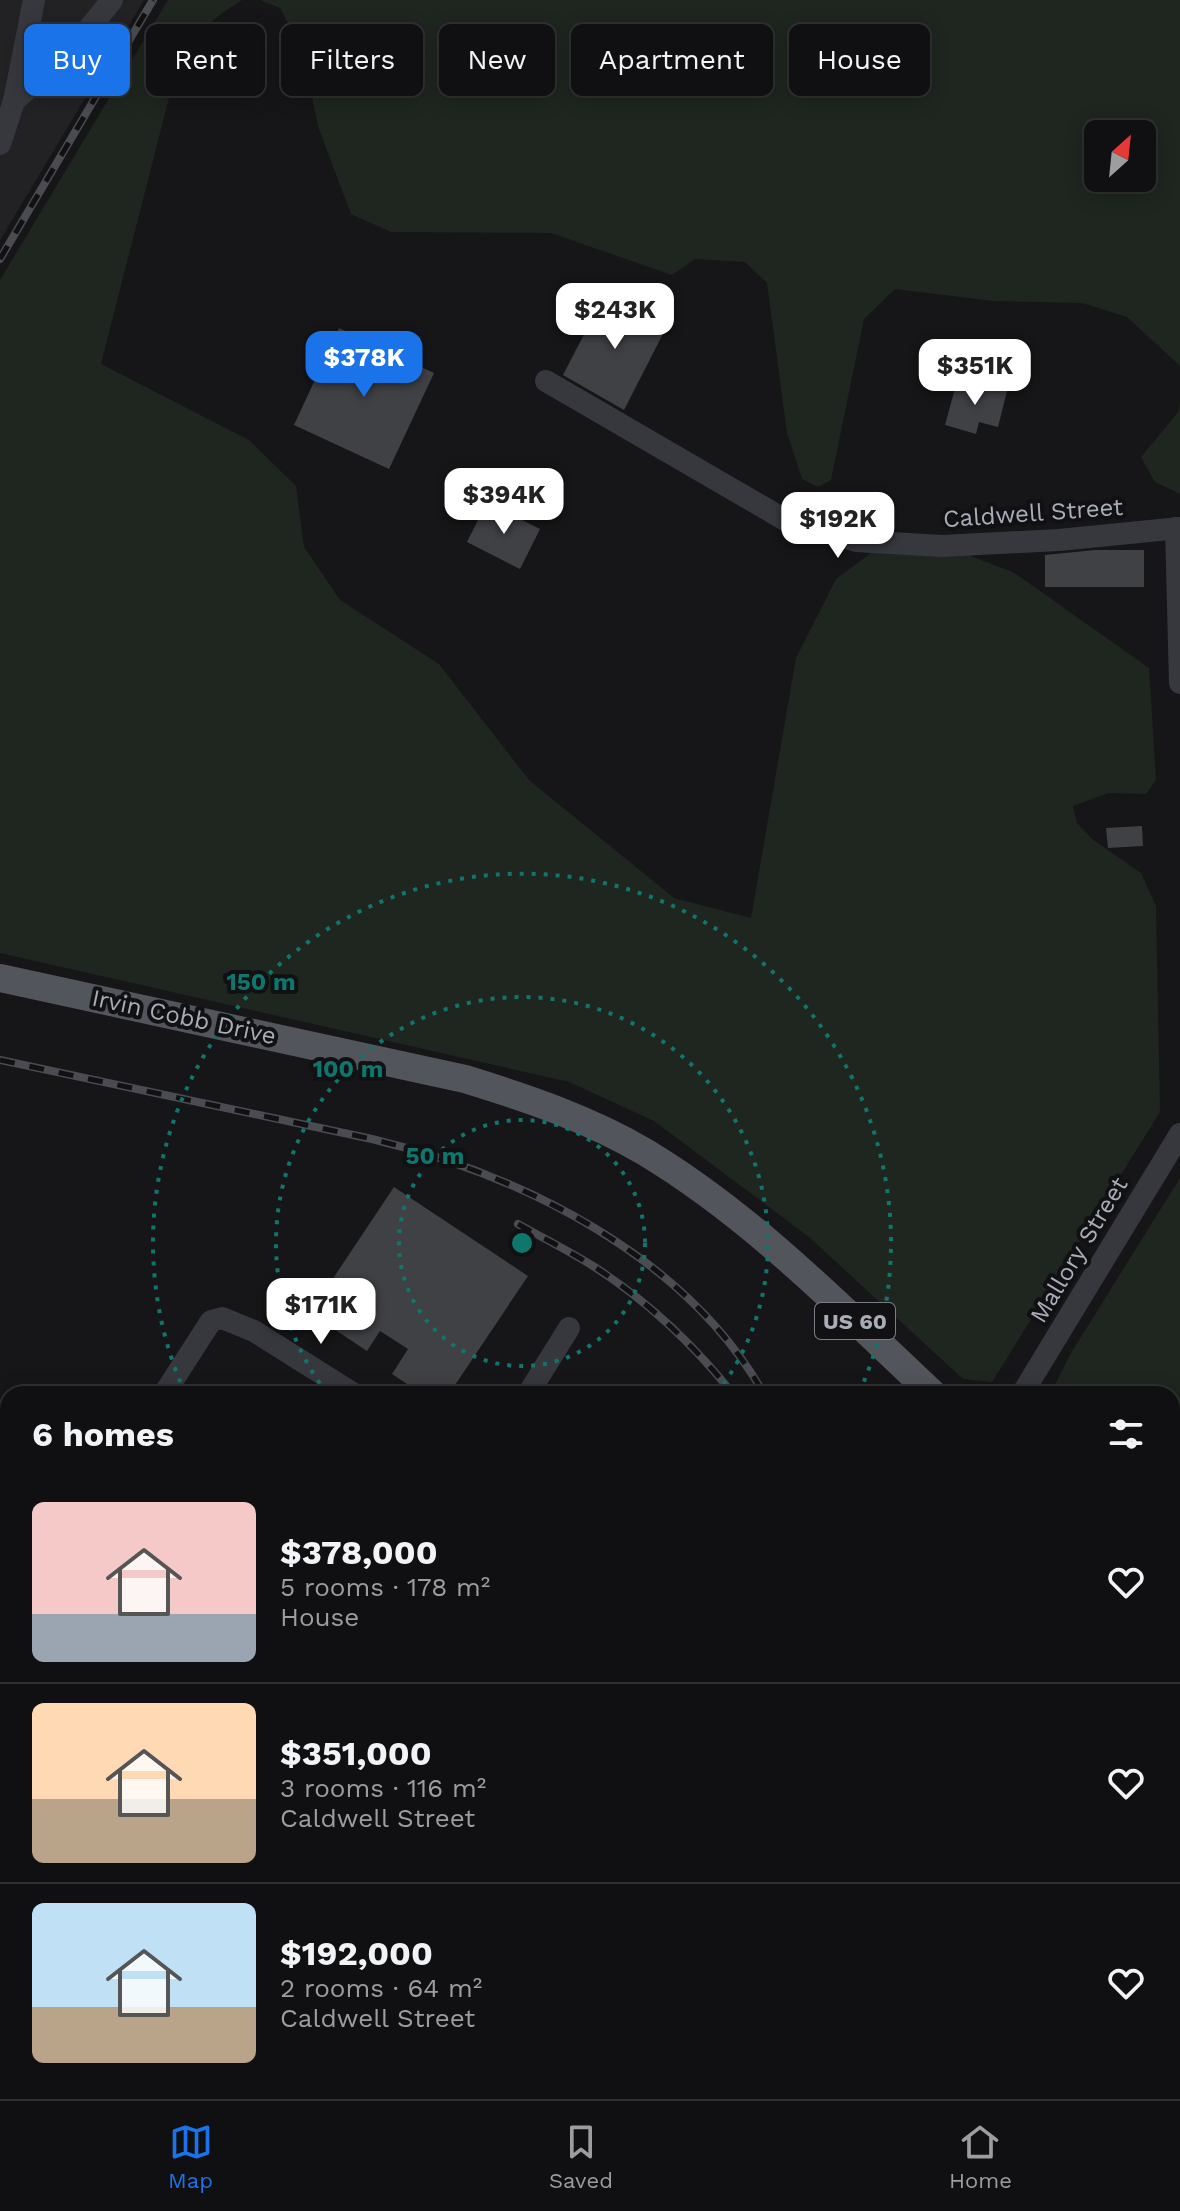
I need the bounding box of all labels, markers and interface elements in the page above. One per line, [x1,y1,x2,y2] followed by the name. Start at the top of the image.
[24,24,130,96] chip: Buy
[146,24,265,96] chip: Rent
[281,24,423,96] chip: Filters
[439,24,555,96] chip: New
[571,24,773,96] chip: Apartment
[789,24,930,96] chip: House
[1084,120,1156,192] north arrow
[1084,120,1156,192] map controls
[559,283,671,351] pin: $243K
[574,294,656,324] text: $243K
[308,331,420,399] pin: $378K
[919,339,1031,407] pin: $351K
[324,342,404,372] text: $378K
[937,350,1013,380] text: $351K
[448,468,560,536] pin: $394K
[463,479,545,509] text: $394K
[782,492,894,560] pin: $192K
[942,493,1124,533] street label: Caldwell Street
[799,503,877,533] text: $192K
[226,968,296,996] text: 150 m
[89,984,279,1050] street label: Irvin Cobb Drive
[313,1055,383,1083] text: 100 m
[406,1142,464,1170] text: 50 m
[1025,1172,1133,1328] street label: Mallory Street
[508,1229,536,1257] centre of rings
[265,1278,377,1346] pin: $171K
[285,1289,357,1319] text: $171K
[815,1303,895,1339] road number: US 60
[1104,1412,1148,1456] icon: filters
[32,1414,174,1454] text: 6 homes
[280,1532,438,1572] text: $378,000
[96,1534,192,1630] icon: home
[1104,1560,1148,1604] icon: heart
[280,1572,490,1602] text: 5 rooms · 178 m²
[280,1602,359,1632] text: House
[280,1733,432,1773] text: $351,000
[96,1735,192,1831] icon: home
[1104,1761,1148,1805] icon: heart
[280,1773,486,1803] text: 3 rooms · 116 m²
[280,1803,475,1833] text: Caldwell Street
[280,1933,433,1973] text: $192,000
[96,1935,192,2031] icon: home
[1104,1961,1148,2005] icon: heart
[280,1973,482,2003] text: 2 rooms · 64 m²
[280,2003,475,2033] text: Caldwell Street
[168,2120,213,2193] tab: Map
[549,2120,613,2193] tab: Saved
[949,2120,1012,2193] tab: Home

